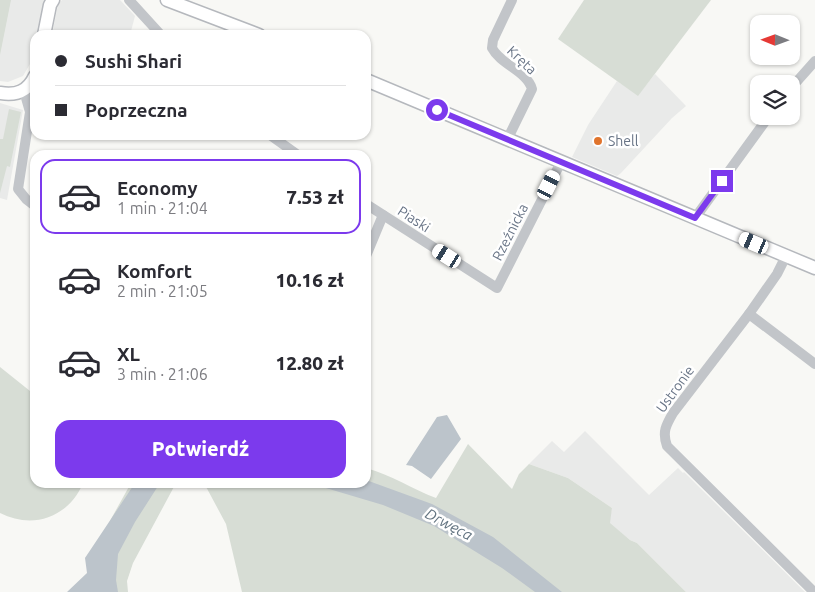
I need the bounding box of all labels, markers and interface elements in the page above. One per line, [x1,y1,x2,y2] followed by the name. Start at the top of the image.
[750,15,800,65] north arrow
[750,15,800,125] map controls
[504,42,540,78] street label: Kręta
[85,50,182,72] text: Sushi Shari
[750,75,800,125] button: layers
[85,99,188,121] text: Poprzeczna
[426,99,448,121] route start
[608,133,639,149] place label: Shell
[592,135,604,147] marker: Shell
[535,168,562,202] car
[711,170,733,192] route end
[57,174,102,219] icon: car
[117,177,198,199] text: Economy
[286,186,344,208] text: 7.53 zł
[117,199,208,217] text: 1 min · 21:04
[489,201,531,263] street label: Rzeźnicka
[395,203,433,235] street label: Piaski
[737,230,770,256] car
[430,242,463,270] car
[57,257,102,302] icon: car
[117,260,192,282] text: Komfort
[275,269,344,291] text: 10.16 zł
[117,282,208,300] text: 2 min · 21:05
[57,340,102,385] icon: car
[117,343,140,365] text: XL
[275,352,344,374] text: 12.80 zł
[653,363,697,415] street label: Ustronie
[117,365,208,383] text: 3 min · 21:06
[55,420,346,478] button: Potwierdź
[423,505,475,543] water label: Drwęca

